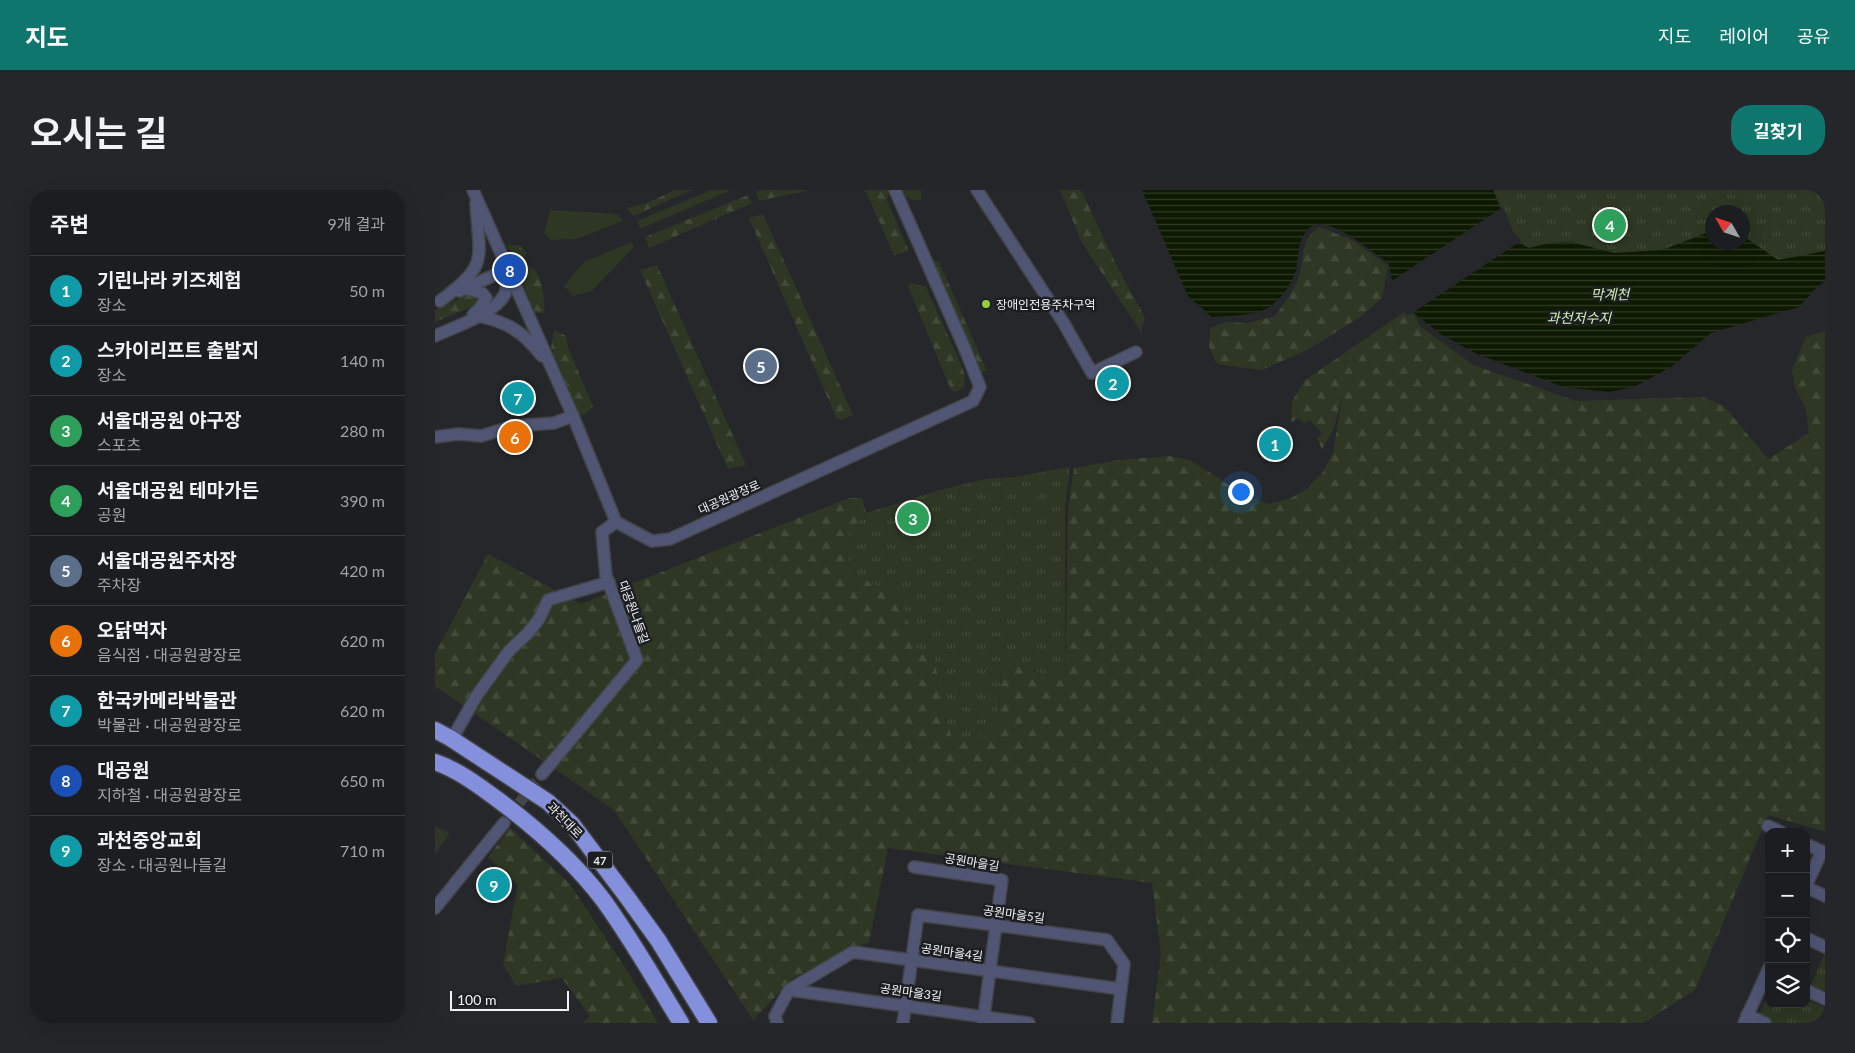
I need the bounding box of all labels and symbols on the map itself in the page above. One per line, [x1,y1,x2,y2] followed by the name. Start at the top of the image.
[1705,205,1750,250] north arrow
[1594,206,1626,244] pin: 4
[494,251,526,289] pin: 8
[1591,285,1631,303] water label: 막계천
[996,297,1095,312] place label: 장애인전용주차구역
[980,298,992,310] marker: 장애인전용주차구역
[1547,309,1612,326] water label: 과천저수지
[745,347,777,385] pin: 5
[1097,364,1129,402] pin: 2
[502,379,534,417] pin: 7
[499,418,531,456] pin: 6
[1259,425,1291,463] pin: 1
[696,477,762,517] street label: 대공원광장로
[1228,479,1254,505] your location
[897,499,929,537] pin: 3
[616,578,652,646] street label: 대공원나들길
[544,799,586,841] street label: 과천대로
[944,850,1000,874] street label: 공원마을길
[587,852,613,868] road number: 47
[478,866,510,904] pin: 9
[982,902,1046,926] street label: 공원마을5길
[920,940,984,964] street label: 공원마을4길
[879,980,943,1004] street label: 공원마을3길
[450,988,569,1011] scale bar

